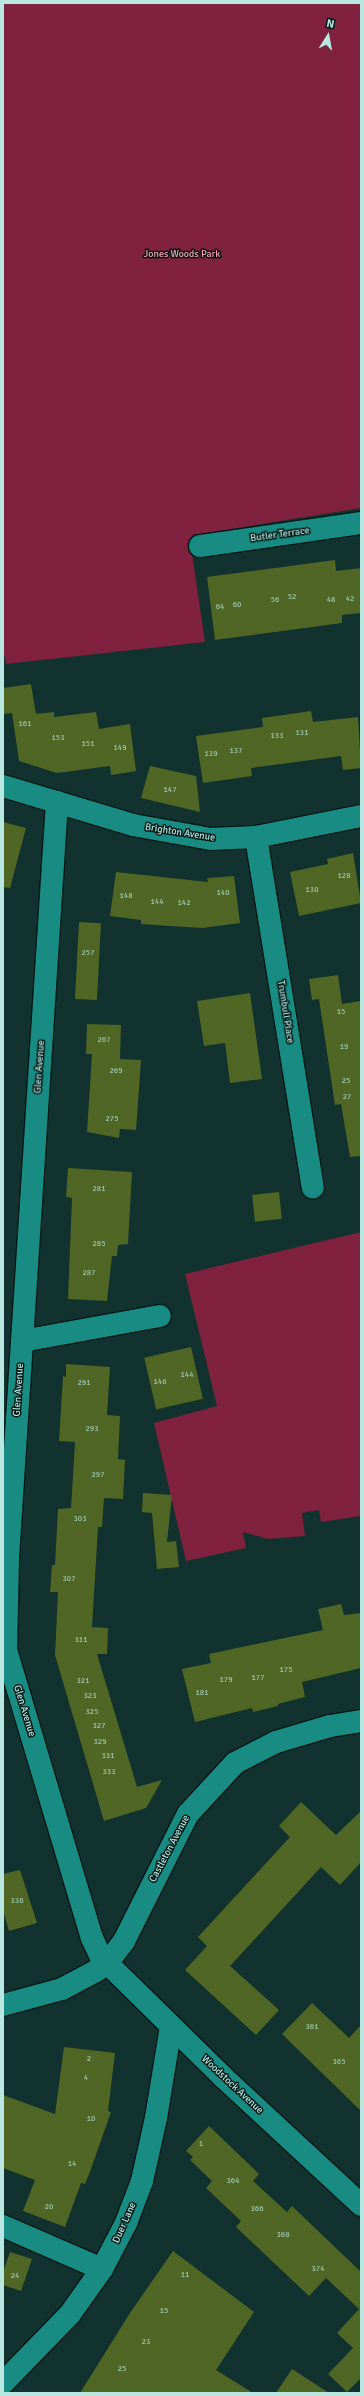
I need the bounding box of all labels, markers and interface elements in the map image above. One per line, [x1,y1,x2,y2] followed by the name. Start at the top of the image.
[308,16,348,56] north arrow
[325,17,335,31] text: N
[144,249,220,261] park label: Jones Woods Park
[250,525,310,545] street label: Butler Terrace
[288,592,296,602] house number: 52
[346,594,354,604] house number: 42
[271,595,279,605] house number: 56
[327,595,335,605] house number: 48
[233,600,241,610] house number: 60
[216,602,224,612] house number: 64
[19,719,31,729] house number: 161
[296,728,308,738] house number: 131
[271,731,283,741] house number: 133
[52,733,64,743] house number: 153
[82,739,94,749] house number: 151
[114,743,126,753] house number: 149
[230,746,242,756] house number: 137
[205,749,217,759] house number: 139
[164,785,176,795] house number: 147
[144,822,216,844] street label: Brighton Avenue
[338,871,350,881] house number: 128
[306,885,318,895] house number: 130
[217,888,229,898] house number: 140
[120,891,132,901] house number: 148
[151,897,163,907] house number: 144
[178,898,190,908] house number: 142
[82,948,94,958] house number: 257
[274,980,296,1044] street label: Trumbull Place
[337,1007,345,1017] house number: 15
[98,1035,110,1045] house number: 267
[32,1040,48,1094] street label: Glen Avenue
[340,1042,348,1052] house number: 19
[110,1066,122,1076] house number: 269
[342,1076,350,1086] house number: 25
[343,1092,351,1102] house number: 27
[106,1114,118,1124] house number: 275
[93,1184,105,1194] house number: 281
[93,1239,105,1249] house number: 285
[83,1268,95,1278] house number: 287
[11,1363,27,1417] street label: Glen Avenue
[181,1370,193,1380] house number: 144
[154,1377,166,1387] house number: 146
[78,1378,90,1388] house number: 291
[86,1424,98,1434] house number: 293
[92,1470,104,1480] house number: 297
[74,1514,86,1524] house number: 303
[63,1574,75,1584] house number: 307
[75,1635,87,1645] house number: 311
[280,1665,292,1675] house number: 175
[252,1673,264,1683] house number: 177
[220,1675,232,1685] house number: 179
[77,1676,89,1686] house number: 321
[10,1684,38,1738] street label: Glen Avenue
[196,1688,208,1698] house number: 181
[84,1691,96,1701] house number: 323
[86,1707,98,1717] house number: 325
[93,1721,105,1731] house number: 327
[94,1737,106,1747] house number: 329
[102,1751,114,1761] house number: 331
[103,1767,115,1777] house number: 333
[147,1813,193,1885] street label: Castleton Avenue
[11,1896,23,1906] house number: 336
[306,2022,318,2032] house number: 361
[199,2053,265,2117] street label: Woodstock Avenue
[87,2054,91,2064] house number: 2
[333,2057,345,2067] house number: 365
[84,2073,88,2083] house number: 4
[87,2114,95,2124] house number: 10
[199,2139,203,2149] house number: 1
[68,2159,76,2169] house number: 14
[227,2176,239,2186] house number: 364
[111,2201,139,2245] street label: Duer Lane
[45,2202,53,2212] house number: 20
[251,2204,263,2214] house number: 366
[277,2230,289,2240] house number: 368
[312,2264,324,2274] house number: 374
[181,2270,189,2280] house number: 11
[11,2271,19,2281] house number: 24
[160,2306,168,2316] house number: 15
[142,2337,150,2347] house number: 23
[118,2364,126,2374] house number: 25

